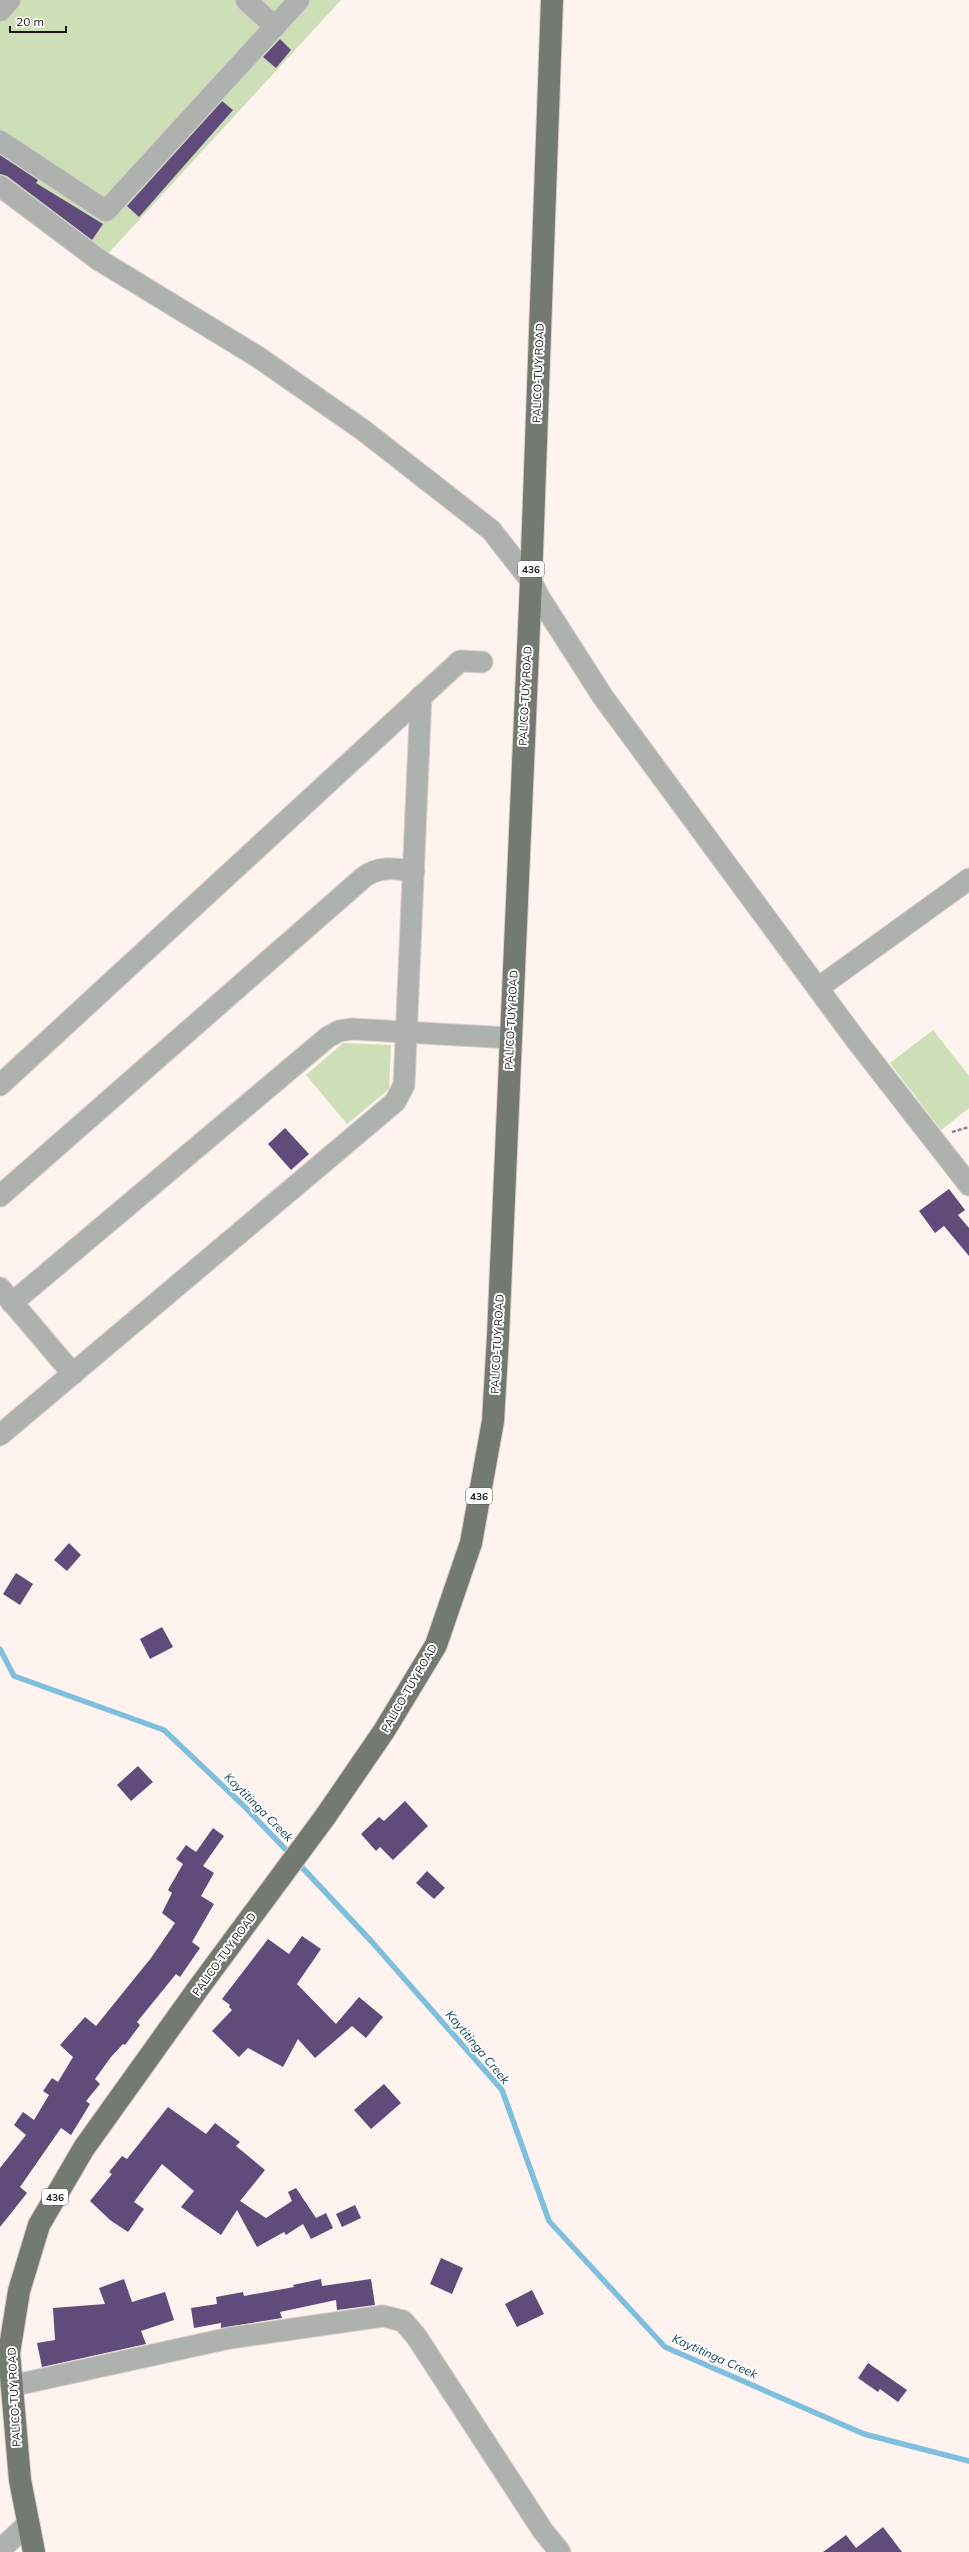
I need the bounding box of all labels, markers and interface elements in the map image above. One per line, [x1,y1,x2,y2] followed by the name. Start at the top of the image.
[10,8,66,34] scale bar
[16,14,44,29] text: 20 m
[529,323,547,423] street label: PALICO-TUY ROAD
[518,561,544,577] road number: 436
[515,646,535,746] street label: PALICO-TUY ROAD
[501,970,521,1070] street label: PALICO-TUY ROAD
[487,1294,507,1394] street label: PALICO-TUY ROAD
[466,1488,492,1504] road number: 436
[378,1641,440,1735] street label: PALICO-TUY ROAD
[221,1769,297,1845] water label: Kaytitinga Creek
[189,1910,259,1998] street label: PALICO-TUY ROAD
[443,2007,514,2088] water label: Kaytitinga Creek
[42,2189,68,2205] road number: 436
[670,2331,761,2382] water label: Kaytitinga Creek
[4,2347,24,2447] street label: PALICO-TUY ROAD

